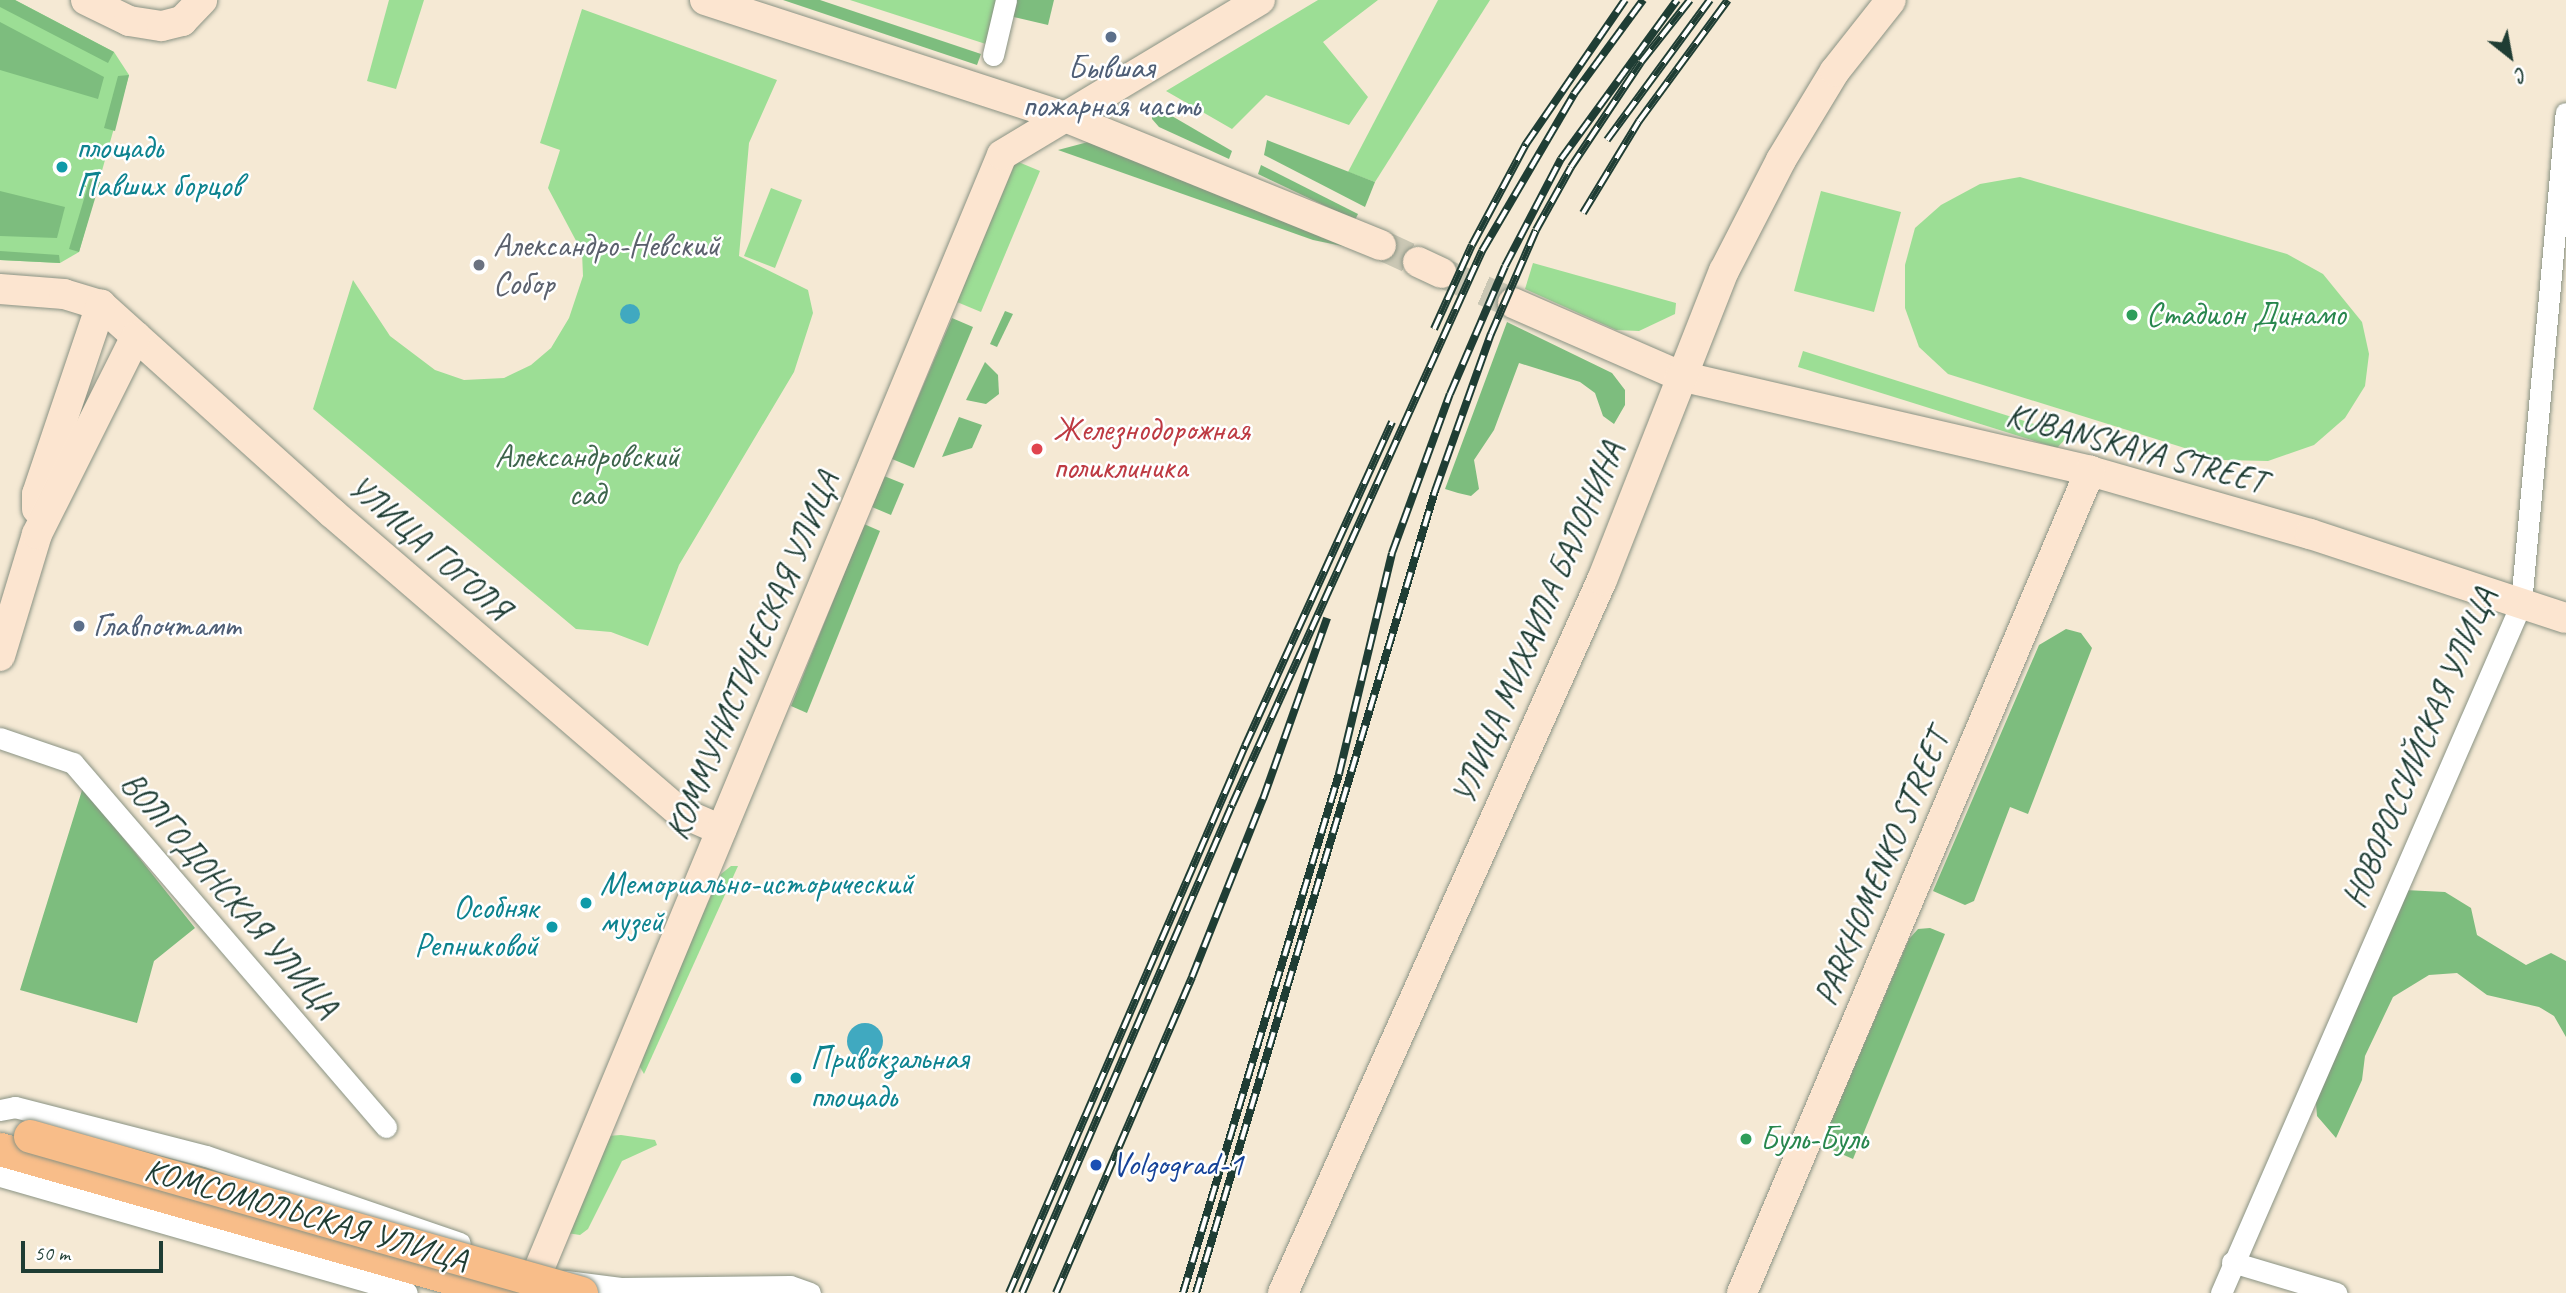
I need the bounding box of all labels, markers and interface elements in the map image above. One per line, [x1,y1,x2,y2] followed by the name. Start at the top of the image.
[2475,21,2545,91] north arrow
[1103,29,1119,45] marker: Бывшая пожарная часть
[1021,48,1201,126] place label: Бывшая пожарная часть
[2511,61,2531,87] text: С
[76,128,241,206] place label: площадь Павших борцов
[54,159,70,175] marker: площадь Павших борцов
[493,226,720,304] place label: Александро-Невский Собор
[471,257,487,273] marker: Александро-Невский Собор
[2146,295,2346,335] place label: Стадион Динамо
[2124,307,2140,323] marker: Стадион Динамо
[2002,395,2270,503] street label: KUBANSKAYA STREET
[1053,410,1250,488] place label: Железнодорожная поликлиника
[495,437,679,515] park label: Александровский сад
[1444,437,1632,809] street label: УЛИЦА МИХАИЛА БАЛОНИНА
[1027,439,1047,459] marker: Железнодорожная поликлиника
[339,466,519,630] street label: УЛИЦА ГОГОЛЯ
[658,467,848,845] street label: КОММУНИСТИЧЕСКАЯ УЛИЦА
[2335,583,2505,913] street label: НОВОРОССИЙСКАЯ УЛИЦА
[93,606,240,646] place label: Главпочтамт
[71,618,87,634] marker: Главпочтамт
[1806,725,1958,1011] street label: PARKHOMENKO STREET
[112,765,346,1025] street label: ВОЛГОДОНСКАЯ УЛИЦА
[600,864,914,942] place label: Мемориально-исторический музей
[414,888,538,966] place label: Особняк Репниковой
[578,895,594,911] marker: Мемориально-исторический музей
[544,919,560,935] marker: Особняк Репниковой
[810,1039,968,1117] place label: Привокзальная площадь
[788,1070,804,1086] marker: Привокзальная площадь
[1760,1119,1867,1159] place label: Буль-Буль
[1738,1131,1754,1147] marker: Буль-Буль
[1112,1145,1243,1185] place label: Volgograd-1
[141,1150,471,1280] street label: КОМСОМОЛЬСКАЯ УЛИЦА
[1086,1155,1106,1175] marker: Volgograd-1
[24,1226,166,1270] scale bar
[34,1240,70,1266] text: 50 m

